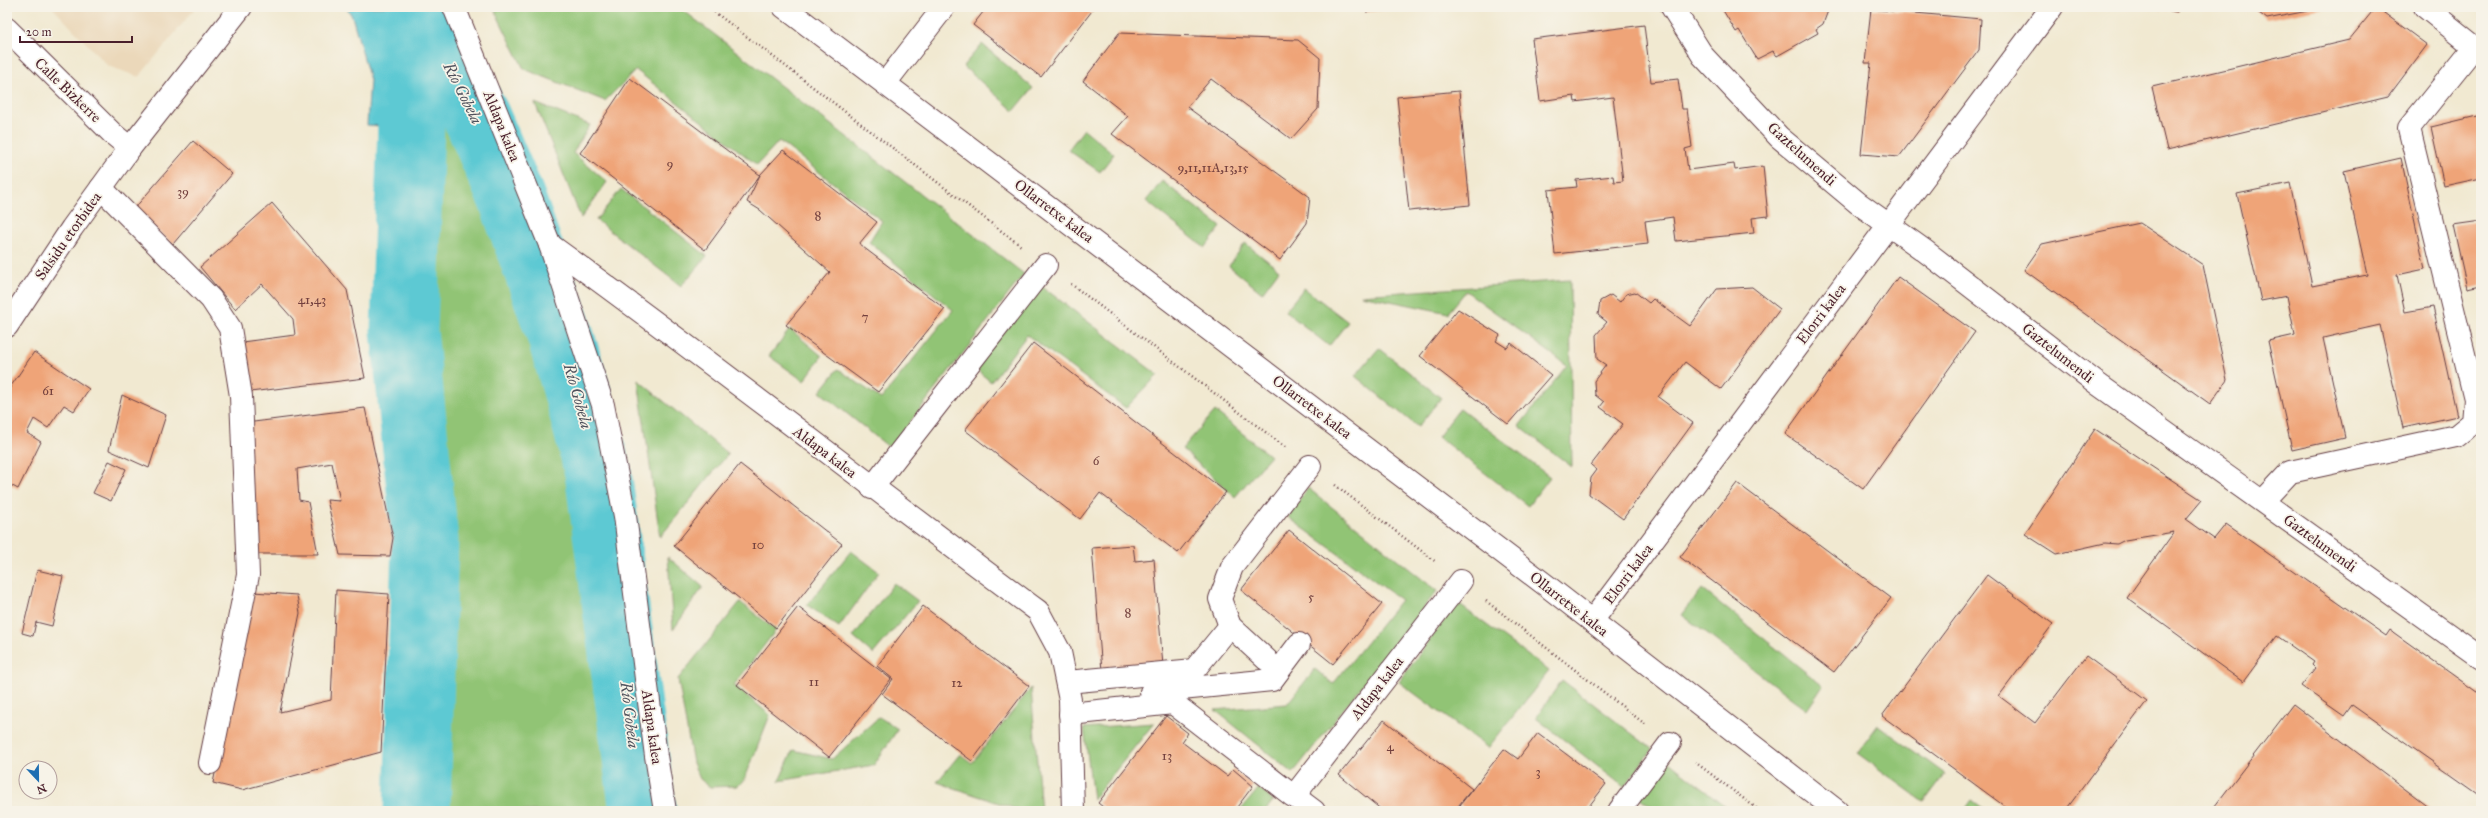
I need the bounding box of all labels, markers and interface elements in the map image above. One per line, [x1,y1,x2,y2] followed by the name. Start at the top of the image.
[20,18,132,44] scale bar
[26,25,52,39] text: 20 m
[31,54,105,126] street label: Calle Bizkerre
[439,58,487,127] water label: Río Gobela
[479,87,525,165] street label: Aldapa kalea
[1764,118,1840,190] street label: Gaztelumendi
[667,156,674,172] house number: 9
[1177,160,1249,176] house number: 9,11,11A,13,15
[1011,175,1098,247] street label: Ollarretxe kalea
[177,184,189,200] house number: 39
[31,188,105,284] street label: Salsidu etorbidea
[815,208,822,224] house number: 8
[1792,280,1850,348] street label: Elorri kalea
[298,292,326,308] house number: 41,43
[862,309,869,325] house number: 7
[2018,319,2098,387] street label: Gaztelumendi
[559,360,596,431] water label: Río Gobela
[1269,371,1356,443] street label: Ollarretxe kalea
[42,383,54,399] house number: 61
[789,422,861,482] street label: Aldapa kalea
[1093,453,1100,469] house number: 6
[2280,510,2360,576] street label: Gaztelumendi
[752,537,764,553] house number: 10
[1599,540,1657,608] street label: Elorri kalea
[1526,568,1612,641] street label: Ollarretxe kalea
[1308,589,1314,605] house number: 5
[1125,605,1132,621] house number: 8
[1346,652,1408,724] street label: Aldapa kalea
[809,674,819,690] house number: 11
[951,675,963,691] house number: 12
[616,680,644,750] water label: Río Gobela
[638,688,666,766] street label: Aldapa kalea
[1386,739,1394,755] house number: 4
[1162,748,1172,764] house number: 13
[18,760,58,800] north arrow
[1535,764,1541,780] house number: 3
[34,781,48,797] text: N

